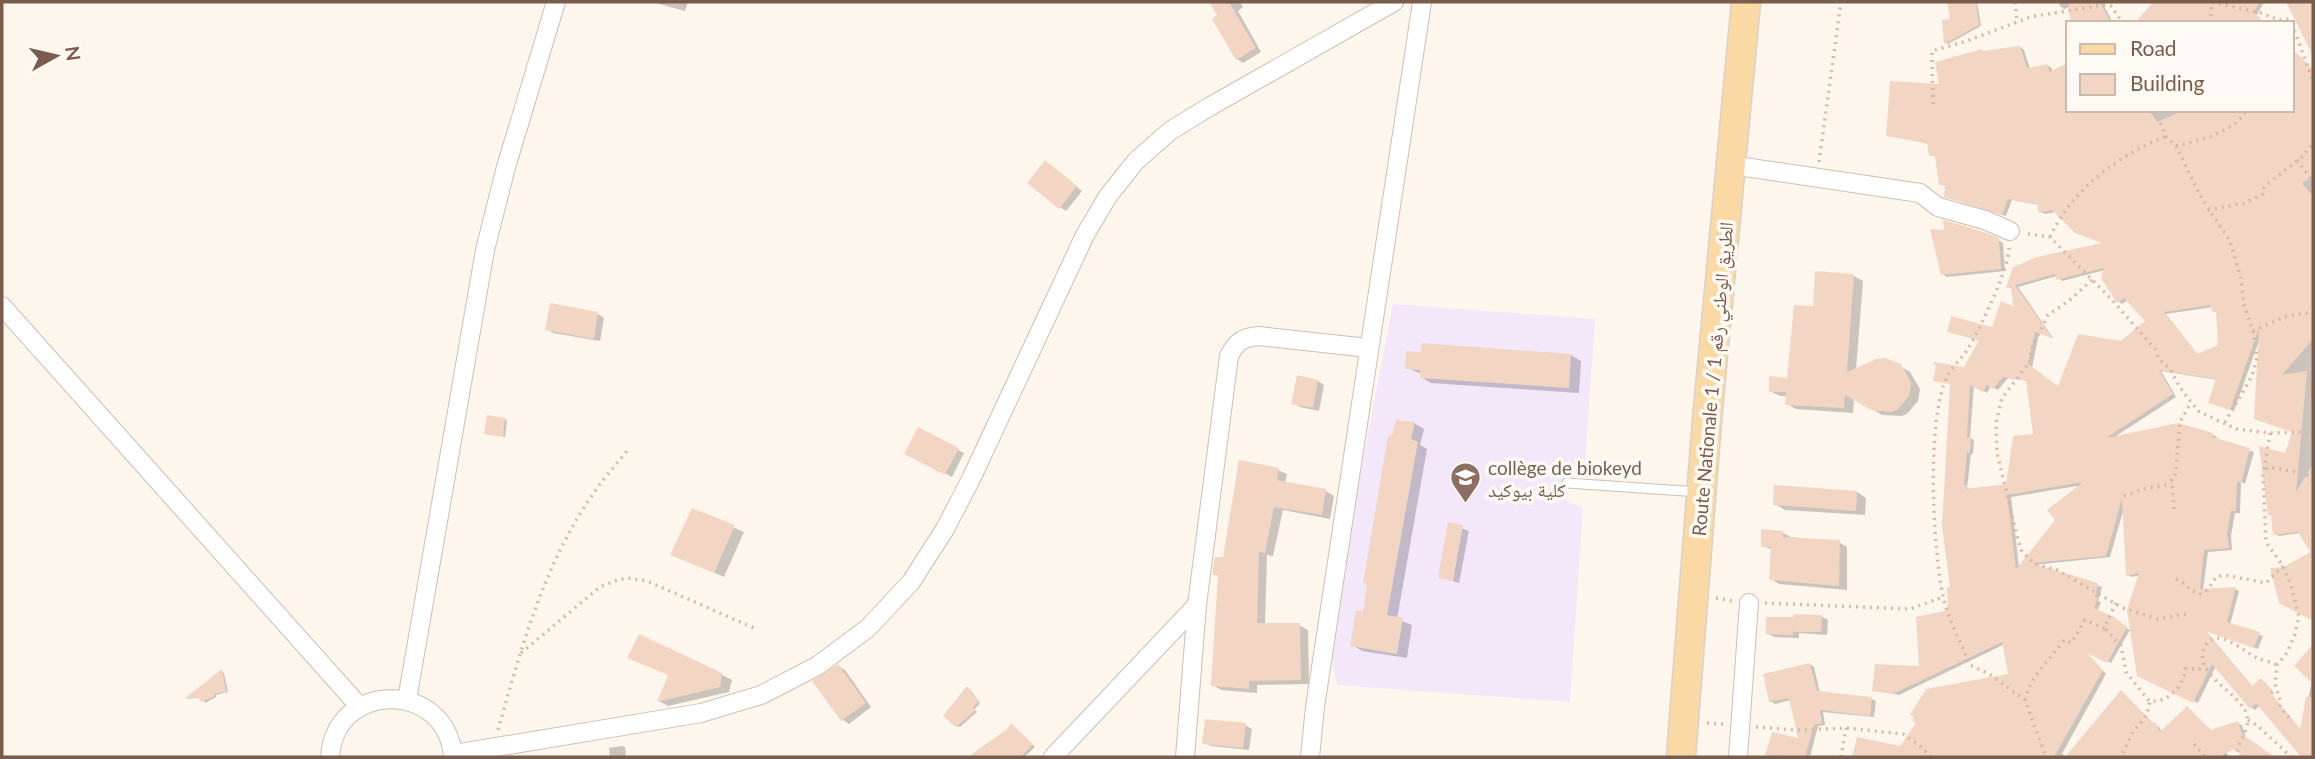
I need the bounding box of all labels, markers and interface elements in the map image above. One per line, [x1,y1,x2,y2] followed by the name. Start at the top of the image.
[21,21,91,91] north arrow
[2066,21,2294,112] legend
[2130,35,2177,60] text: Road
[61,45,86,62] text: N
[2130,70,2205,95] text: Building
[1687,221,1742,538] street label: Route Nationale 1 / الطريق الوطني رقم 1
[1488,456,1642,502] place label: collège de biokeyd كلية بيوكيد
[1448,461,1482,505] school or university icon: collège de biokeyd كلية بيوكيد

